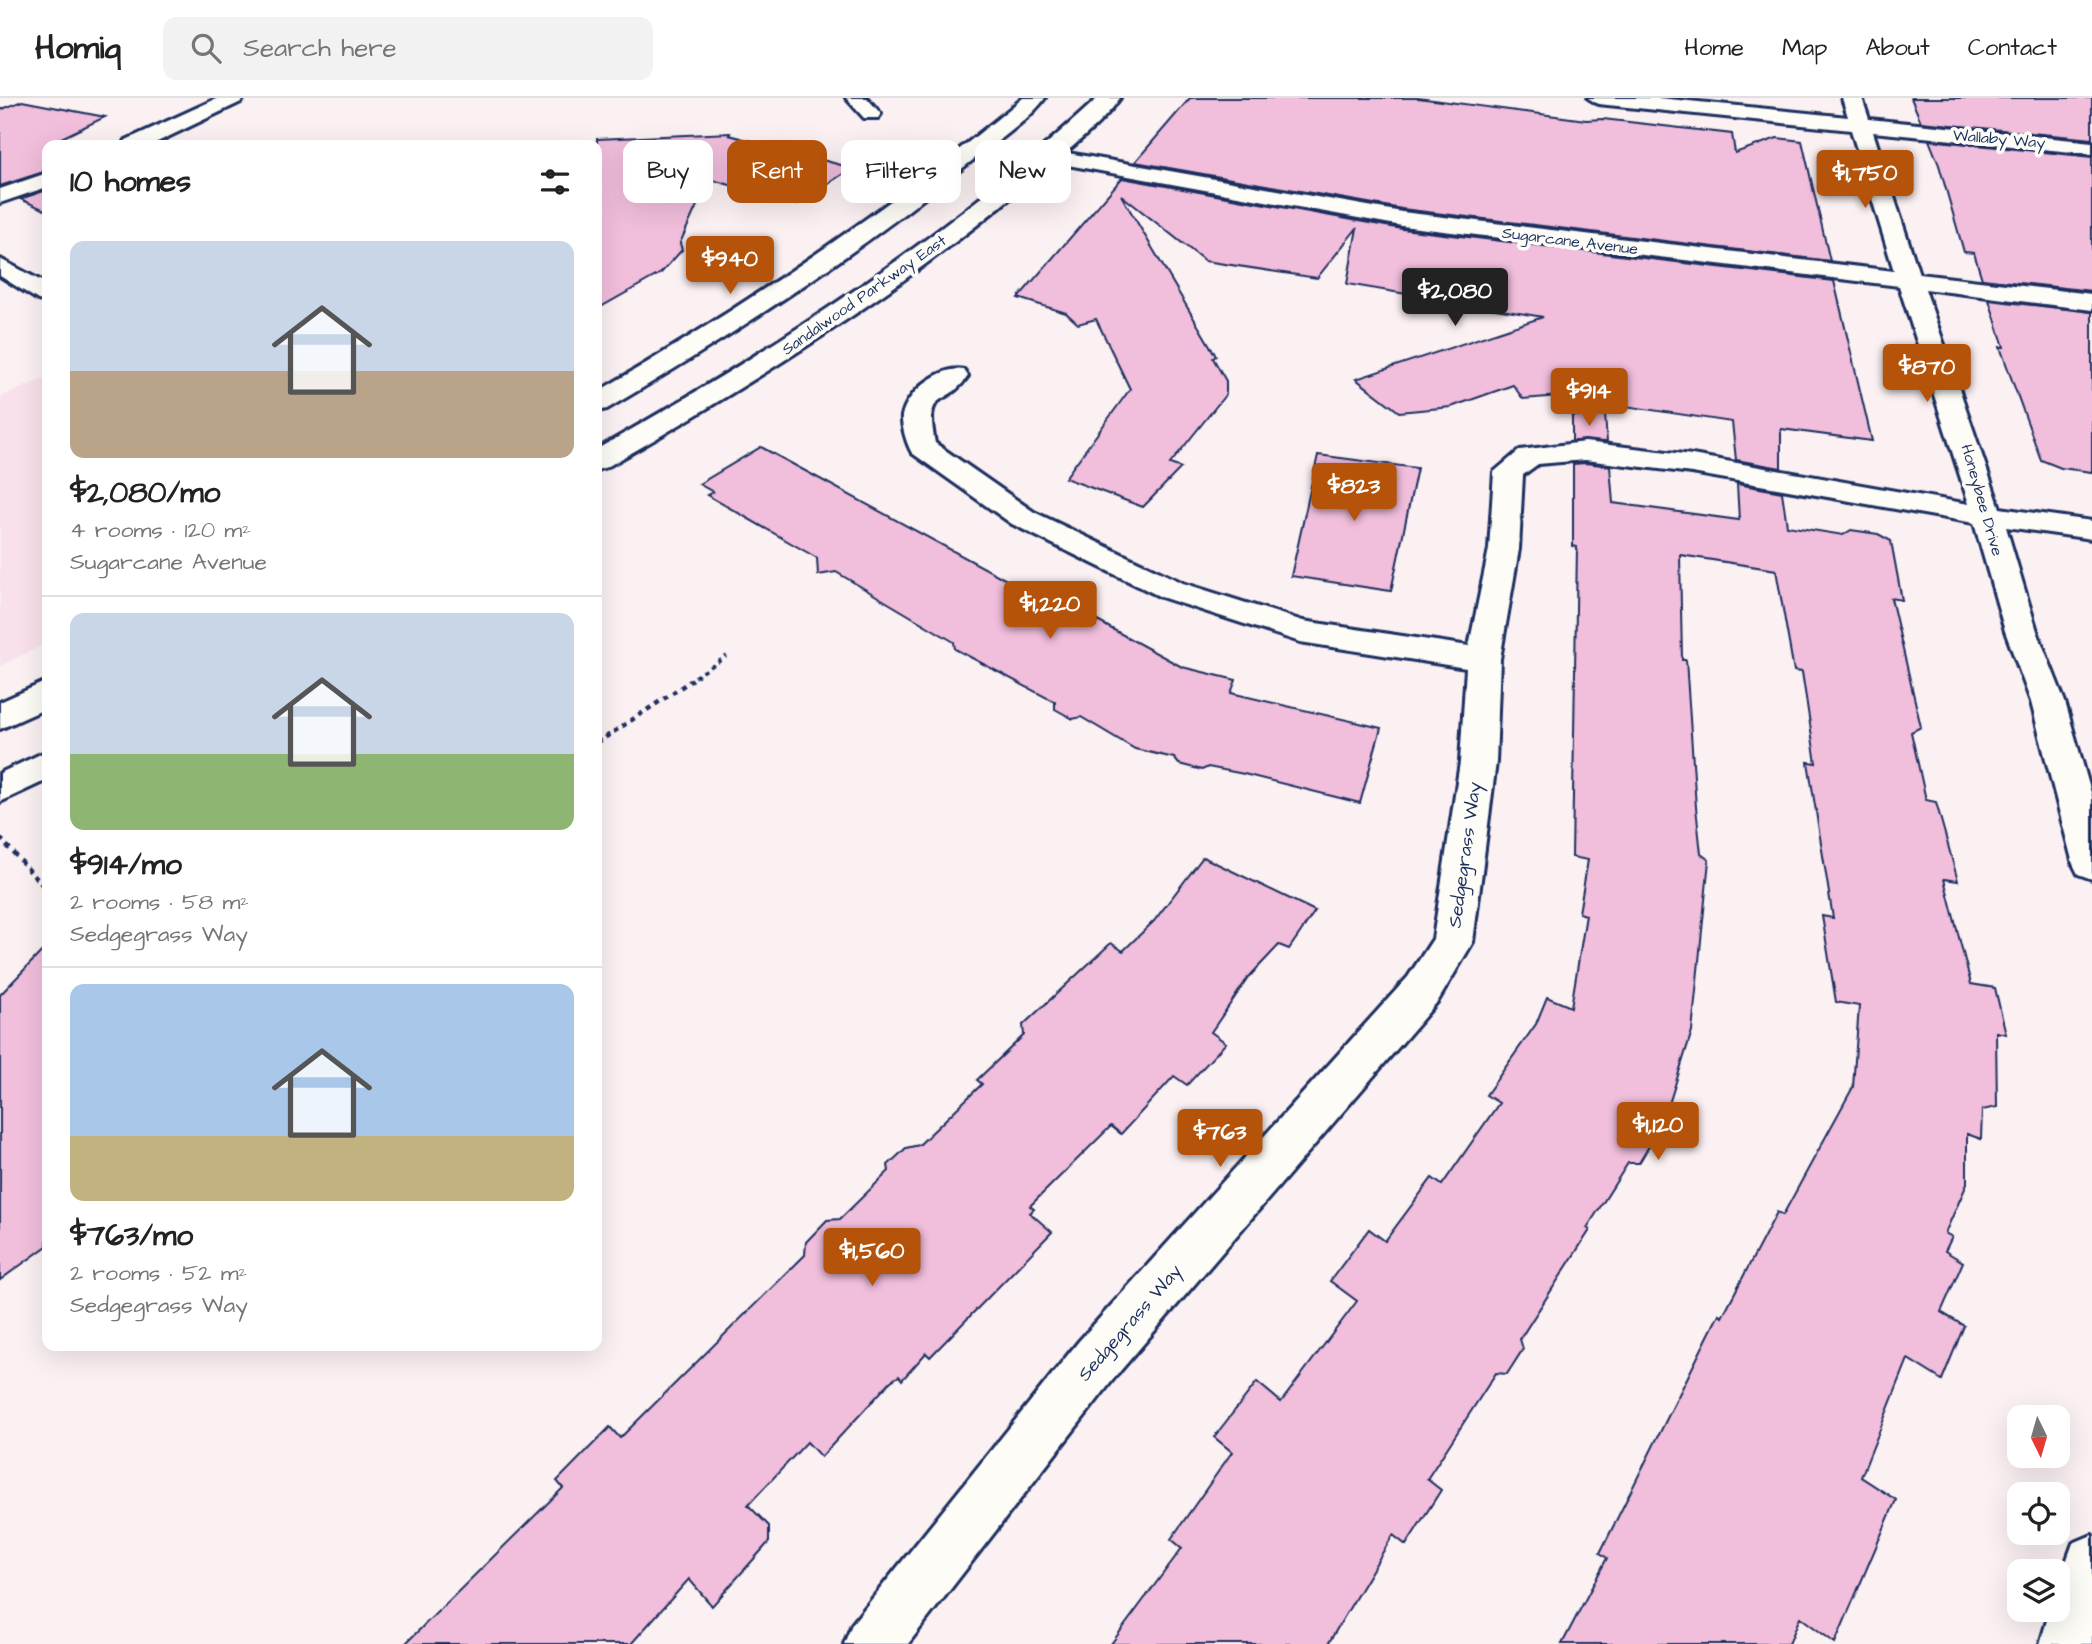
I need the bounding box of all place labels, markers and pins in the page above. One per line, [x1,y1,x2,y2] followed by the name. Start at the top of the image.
[1808,150,1922,210] pin: $1,750
[689,236,771,296] pin: $940
[1398,268,1512,328] pin: $2,080
[1886,344,1968,404] pin: $870
[1548,368,1630,428] pin: $914
[1313,464,1395,523] pin: $823
[993,582,1107,641] pin: $1,220
[1601,1102,1715,1162] pin: $1,120
[1179,1110,1261,1169] pin: $763
[815,1228,929,1288] pin: $1,560

